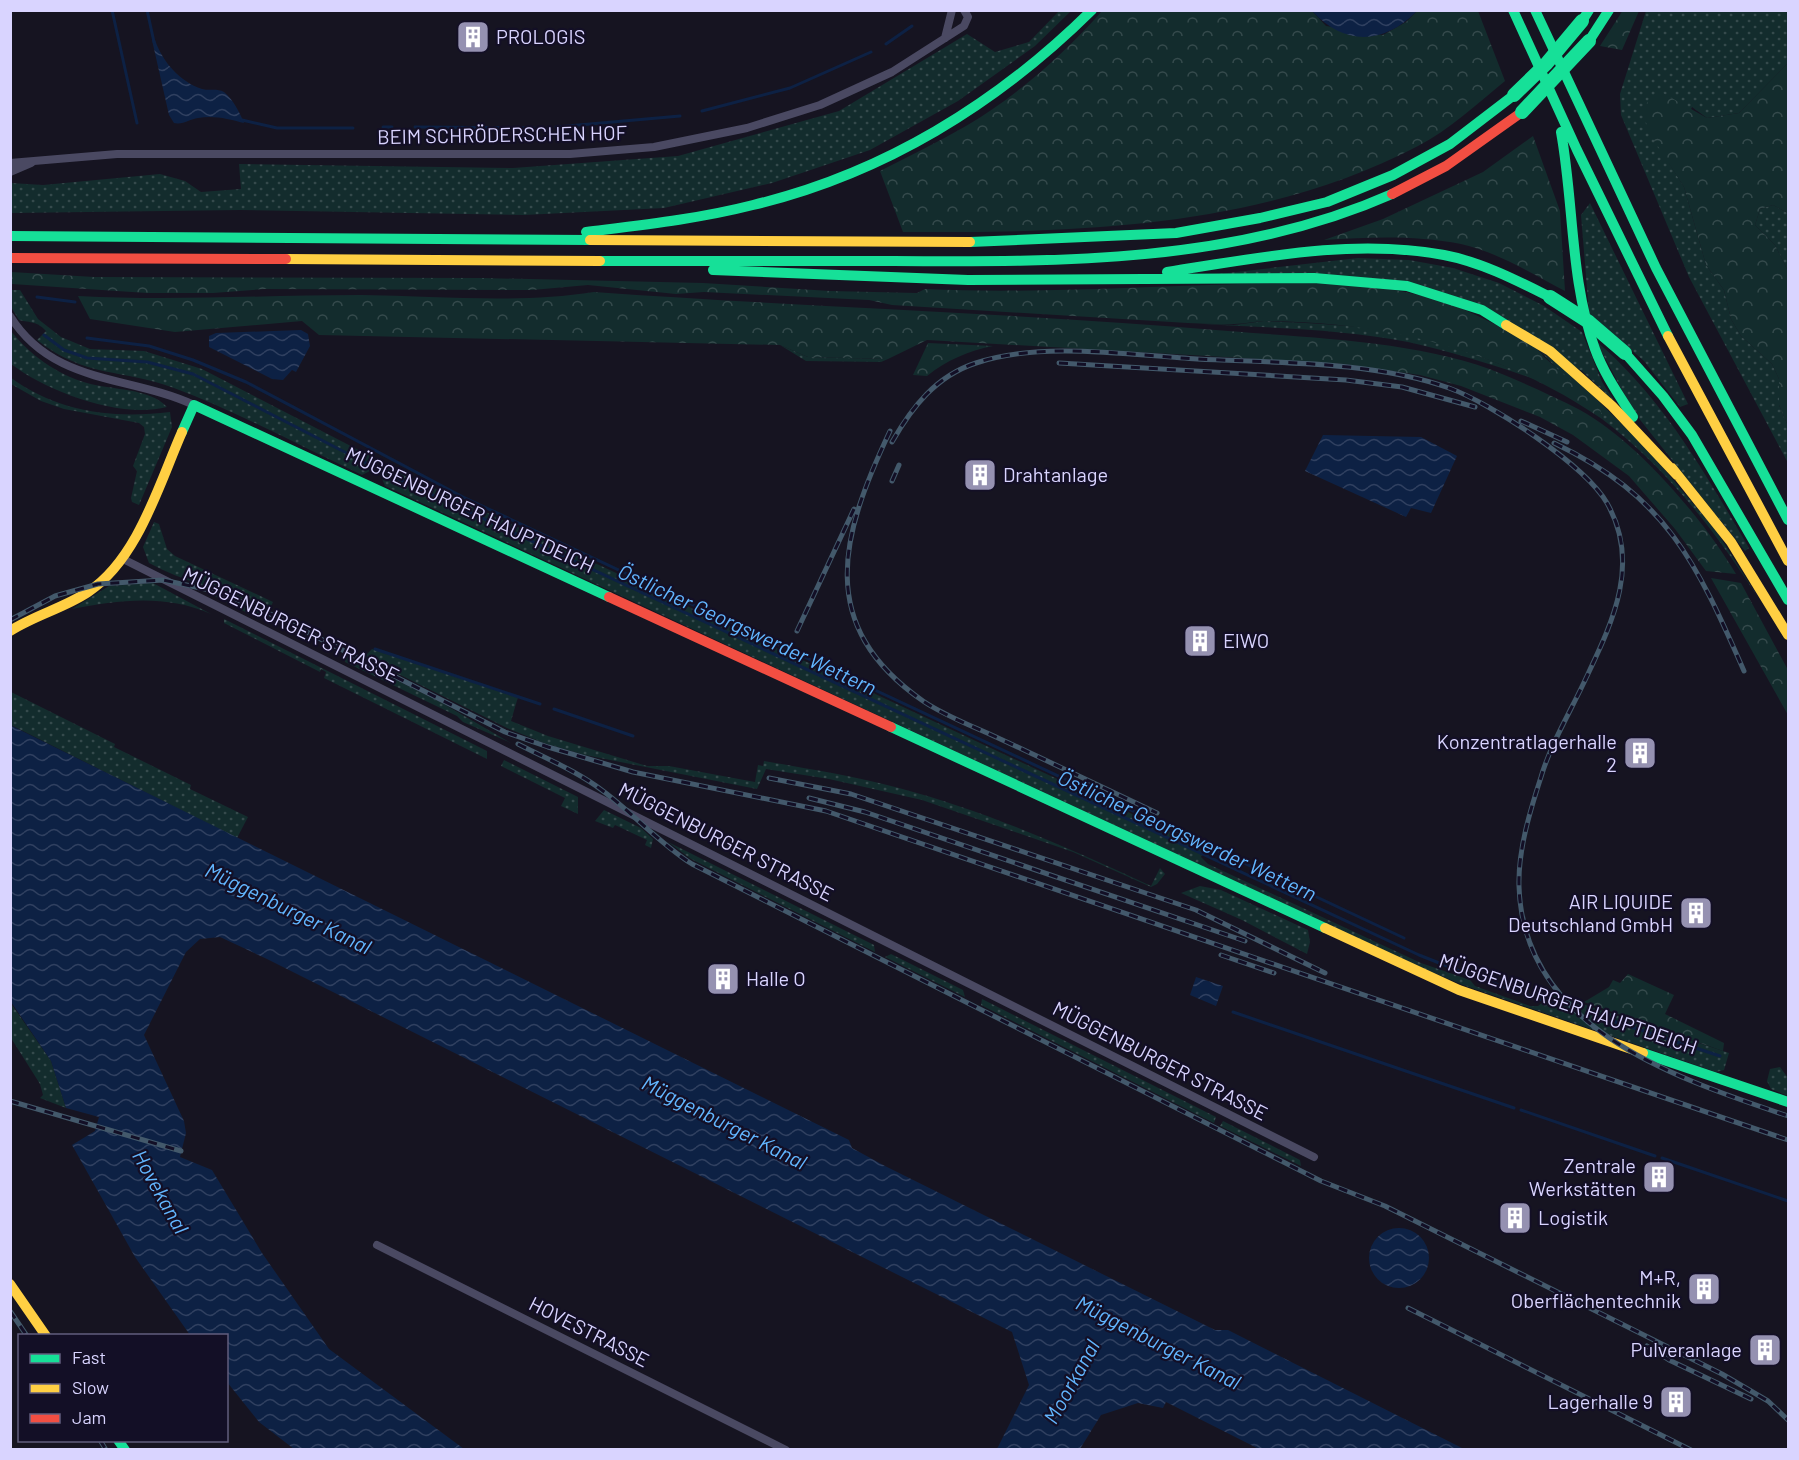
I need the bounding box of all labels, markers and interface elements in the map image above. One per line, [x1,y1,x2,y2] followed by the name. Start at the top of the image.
[455,19,491,55] building icon: PROLOGIS
[496,24,585,48] place label: PROLOGIS
[377,120,627,148] street label: BEIM SCHRÖDERSCHEN HOF
[342,441,599,577] street label: MÜGGENBURGER HAUPTDEICH
[962,457,998,493] building icon: Drahtanlage
[1003,462,1108,486] place label: Drahtanlage
[614,558,881,700] water label: Östlicher Georgswerder Wettern
[179,561,404,687] street label: MÜGGENBURGER STRASSE
[1182,623,1218,659] building icon: ElWO
[1223,628,1269,652] place label: ElWO
[1437,729,1617,776] place label: Konzentratlagerhalle 2
[1622,735,1658,771] building icon: Konzentratlagerhalle 2
[1054,764,1321,906] water label: Östlicher Georgswerder Wettern
[615,776,838,906] street label: MÜGGENBURGER STRASSE
[202,857,376,959] water label: Müggenburger Kanal
[1508,889,1673,936] place label: AIR LIQUIDE Deutschland GmbH
[1678,895,1714,931] building icon: AIR LIQUIDE Deutschland GmbH
[1436,948,1701,1059] street label: MÜGGENBURGER HAUPTDEICH
[705,961,741,997] building icon: Halle O
[746,966,806,990] place label: Halle O
[1049,995,1272,1125] street label: MÜGGENBURGER STRASSE
[638,1069,812,1174] water label: Müggenburger Kanal
[128,1145,195,1238] water label: Hovekanal
[1529,1153,1636,1200] place label: Zentrale Werkstätten
[1641,1159,1677,1195] building icon: Zentrale Werkstätten
[1497,1200,1533,1236] building icon: Logistik
[1538,1205,1608,1229] place label: Logistik
[1511,1265,1681,1312] place label: M+R, Oberflächentechnik
[1686,1271,1722,1307] building icon: M+R, Oberflächentechnik
[1072,1289,1246,1394] water label: Müggenburger Kanal
[525,1291,653,1372] street label: HOVESTRASSE
[1747,1332,1783,1368] building icon: Pulveranlage
[18,1334,228,1442] legend
[1037,1335,1104,1428] water label: Moorkanal
[1631,1337,1742,1361] place label: Pulveranlage
[72,1346,106,1368] text: Fast
[72,1376,109,1398] text: Slow
[1658,1384,1694,1420] building icon: Lagerhalle 9
[1548,1389,1653,1413] place label: Lagerhalle 9
[72,1406,106,1428] text: Jam

